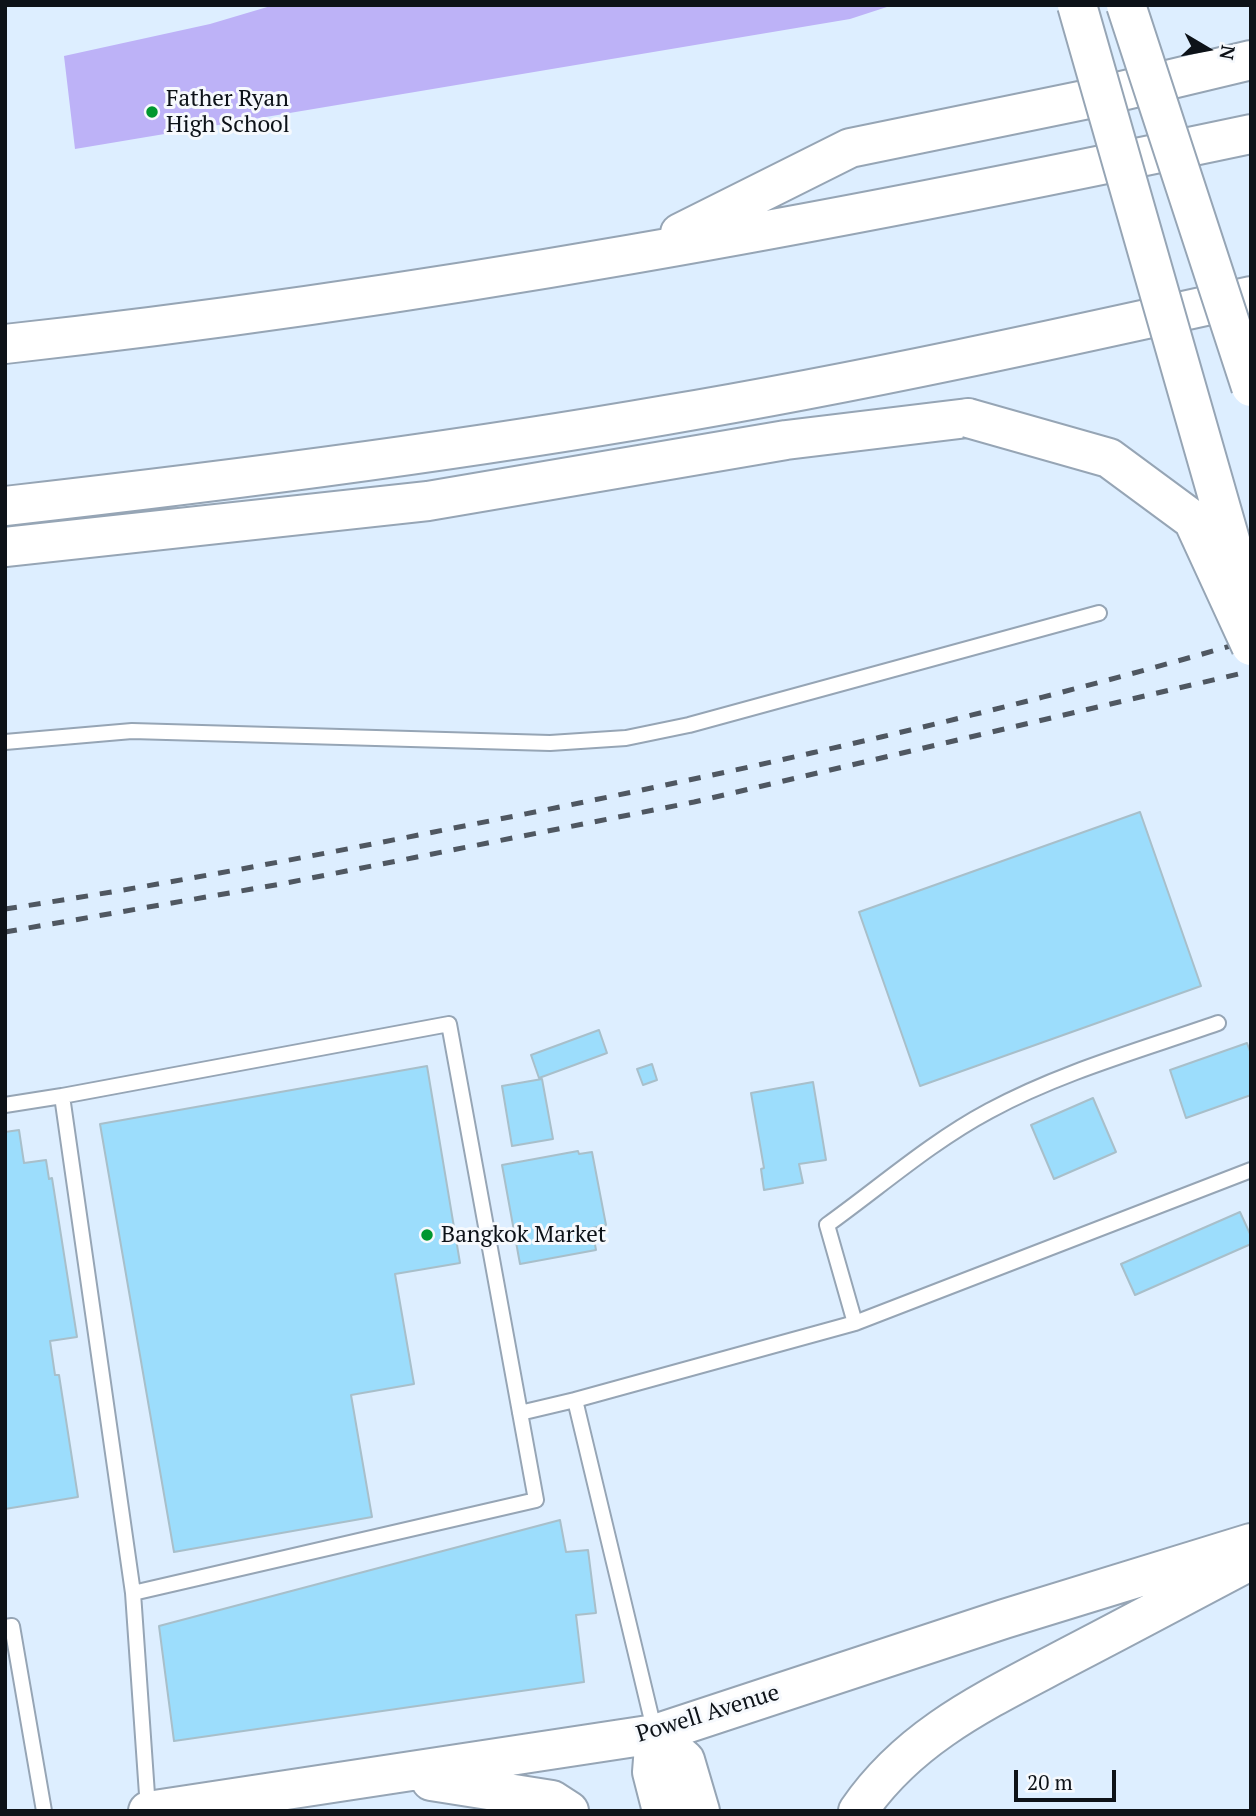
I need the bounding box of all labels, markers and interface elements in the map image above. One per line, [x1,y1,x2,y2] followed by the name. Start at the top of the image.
[1172,14,1242,84] north arrow
[1215,43,1242,62] text: N
[166,85,290,139] place label: Father Ryan High School
[144,104,160,120] marker: Father Ryan High School
[441,1221,606,1249] place label: Bangkok Market
[419,1227,435,1243] marker: Bangkok Market
[633,1679,783,1749] street label: Powell Avenue
[1018,1756,1120,1800] scale bar
[1027,1768,1073,1796] text: 20 m

